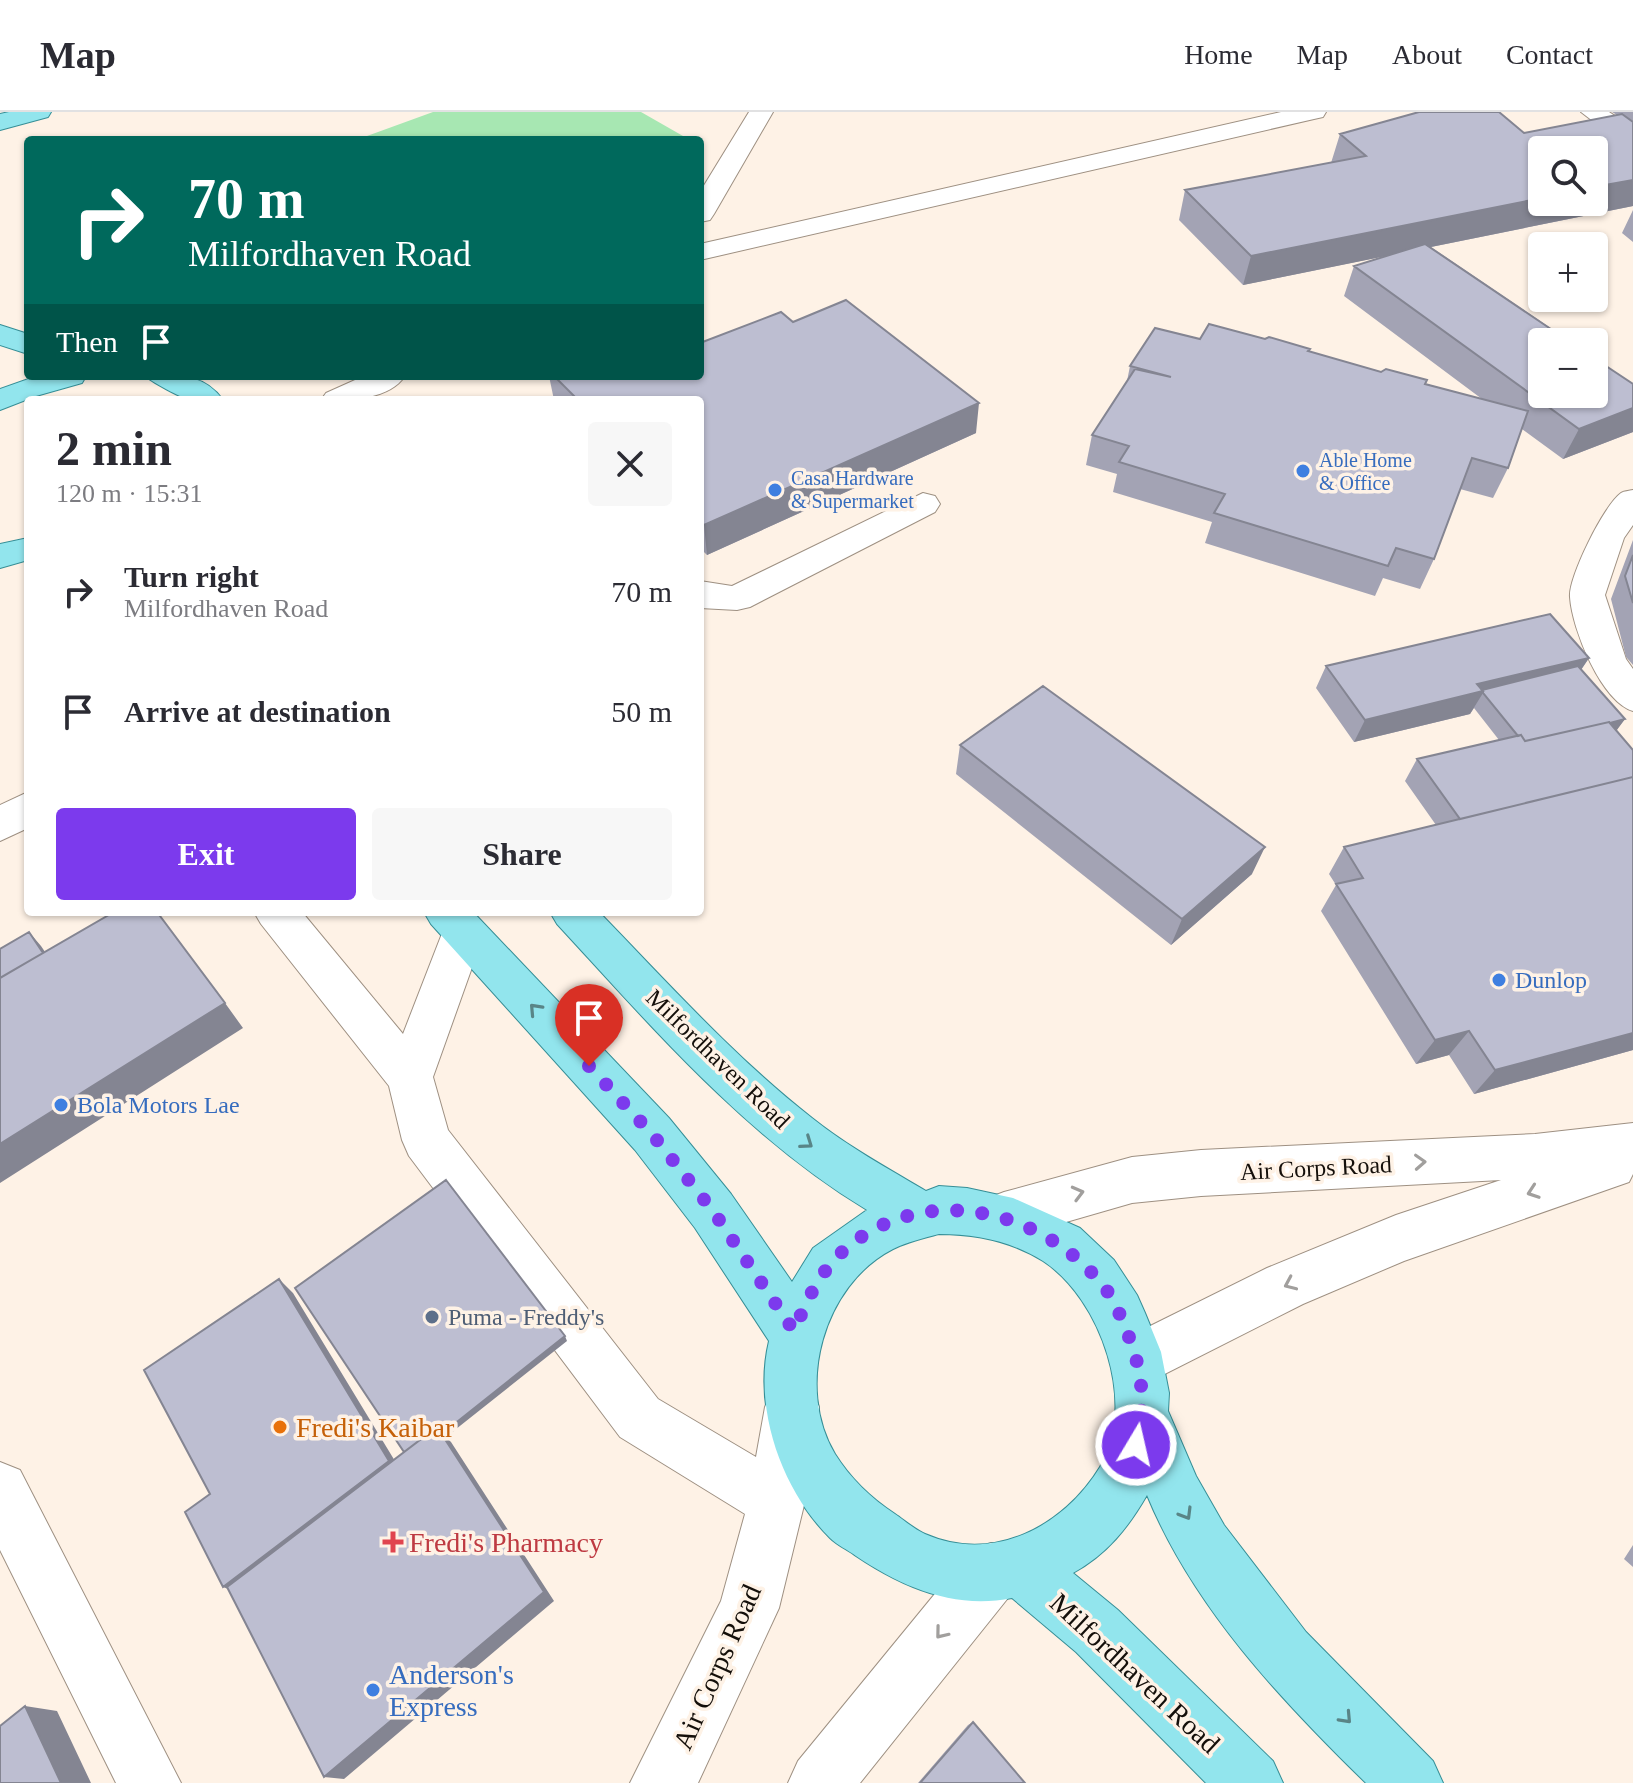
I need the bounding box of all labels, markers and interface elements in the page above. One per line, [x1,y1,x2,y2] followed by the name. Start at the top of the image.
[40,34,116,76] text: Map
[1184,39,1253,70] text: Home
[1297,39,1348,70] text: Map
[1392,39,1462,70] text: About
[1506,39,1593,70] text: Contact
[1528,136,1608,408] map controls
[1528,136,1608,216] button: search
[56,168,160,272] icon: right
[188,168,305,230] text: 70 m
[1528,232,1608,312] button: +
[188,234,471,274] text: Milfordhaven Road
[134,320,178,364] icon: arrive
[56,325,118,358] text: Then
[1528,328,1608,408] button: −
[56,422,172,475] text: 2 min
[588,422,672,506] button: close
[1319,449,1412,494] place label: Able Home & Office
[1294,462,1312,480] marker: Able Home & Office
[791,467,914,513] place label: Casa Hardware & Supermarket
[56,479,203,508] text: 120 m · 15:31
[766,481,784,499] marker: Casa Hardware & Supermarket
[124,560,259,593] text: Turn right
[56,570,100,614] icon: right
[611,575,672,608] text: 70 m
[124,594,328,623] text: Milfordhaven Road
[56,690,100,734] icon: arrive
[124,695,391,728] text: Arrive at destination
[611,695,672,728] text: 50 m
[56,808,356,900] button: Exit
[372,808,672,900] button: Share
[1515,967,1587,993] place label: Dunlop
[1490,971,1508,989] marker: Dunlop
[555,984,623,1066] pin
[641,984,795,1134] street label: Milfordhaven Road
[567,996,611,1040] icon: arrive
[531,1003,545,1018] one-way arrow
[77,1092,240,1118] place label: Bola Motors Lae
[52,1096,70,1114] marker: Bola Motors Lae
[799,1133,813,1148] one-way arrow
[1239,1151,1393,1185] street label: Air Corps Road
[1414,1154,1427,1171] one-way arrow
[1526,1183,1540,1199] one-way arrow
[1071,1186,1085,1203] one-way arrow
[1283,1274,1298,1290] one-way arrow
[448,1304,604,1330] place label: Puma - Freddy's
[423,1308,441,1326] marker: Puma - Freddy's
[1094,1403,1178,1487] position arrow
[296,1412,455,1443] place label: Fredi's Kaibar
[271,1418,289,1436] marker: Fredi's Kaibar
[1177,1505,1192,1520] one-way arrow
[409,1527,603,1558] place label: Fredi's Pharmacy
[384,1533,402,1551] marker: Fredi's Pharmacy
[667,1580,767,1754] street label: Air Corps Road
[1044,1587,1226,1759] street label: Milfordhaven Road
[936,1623,951,1638] one-way arrow
[389,1659,514,1722] place label: Anderson's Express
[364,1681,382,1699] marker: Anderson's Express
[1336,1709,1351,1723] one-way arrow

